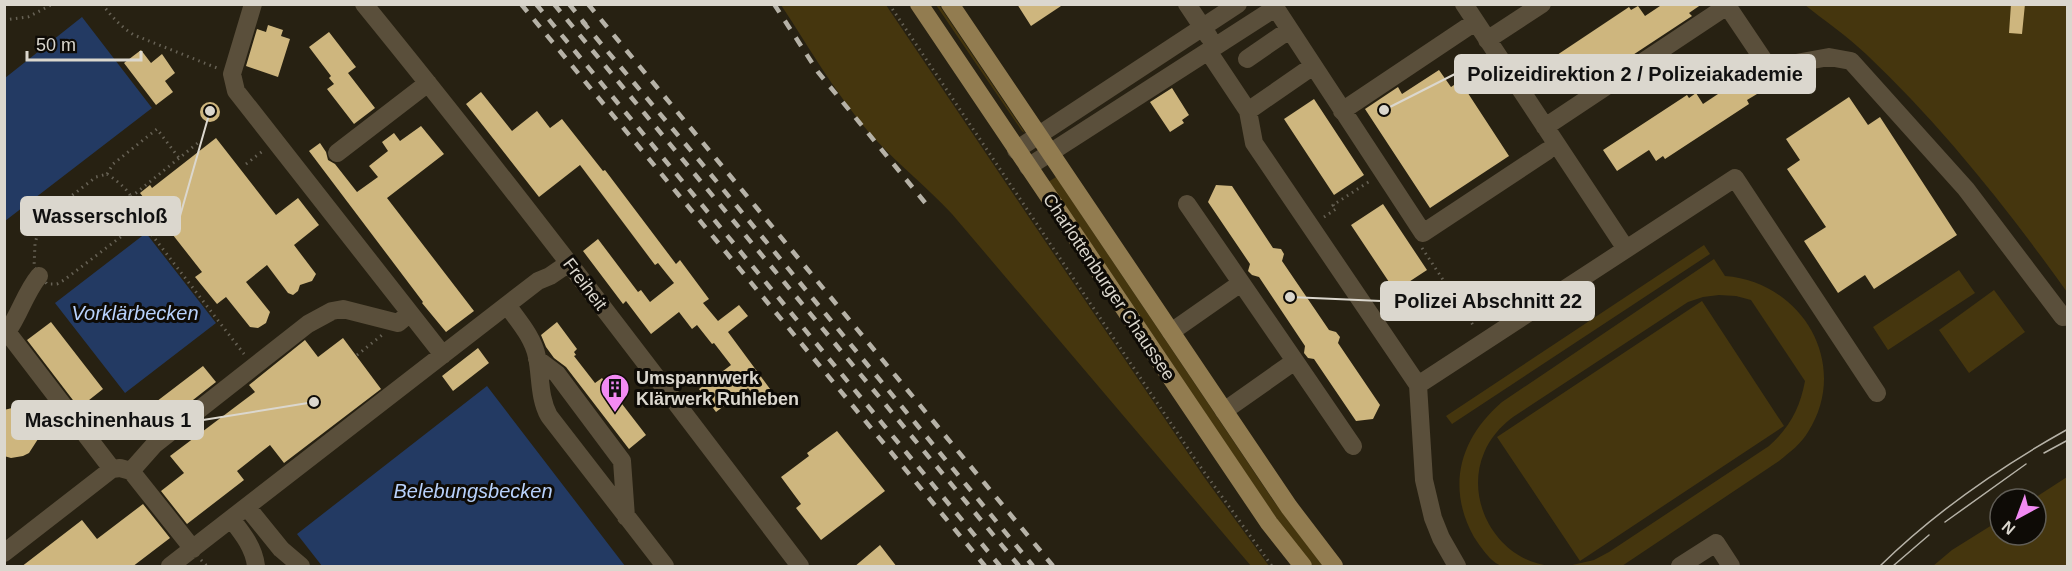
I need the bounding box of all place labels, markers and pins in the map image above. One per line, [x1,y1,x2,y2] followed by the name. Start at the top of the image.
[1455,55,1815,93] callout: Polizeidirektion 2 / Polizeiakademie
[21,197,180,235] callout: Wasserschloß
[1381,282,1594,320] callout: Polizei Abschnitt 22
[636,368,799,409] place label: Umspannwerk Klärwerk Ruhleben
[599,372,631,414] building icon: Umspannwerk Klärwerk Ruhleben
[12,401,203,439] callout: Maschinenhaus 1

